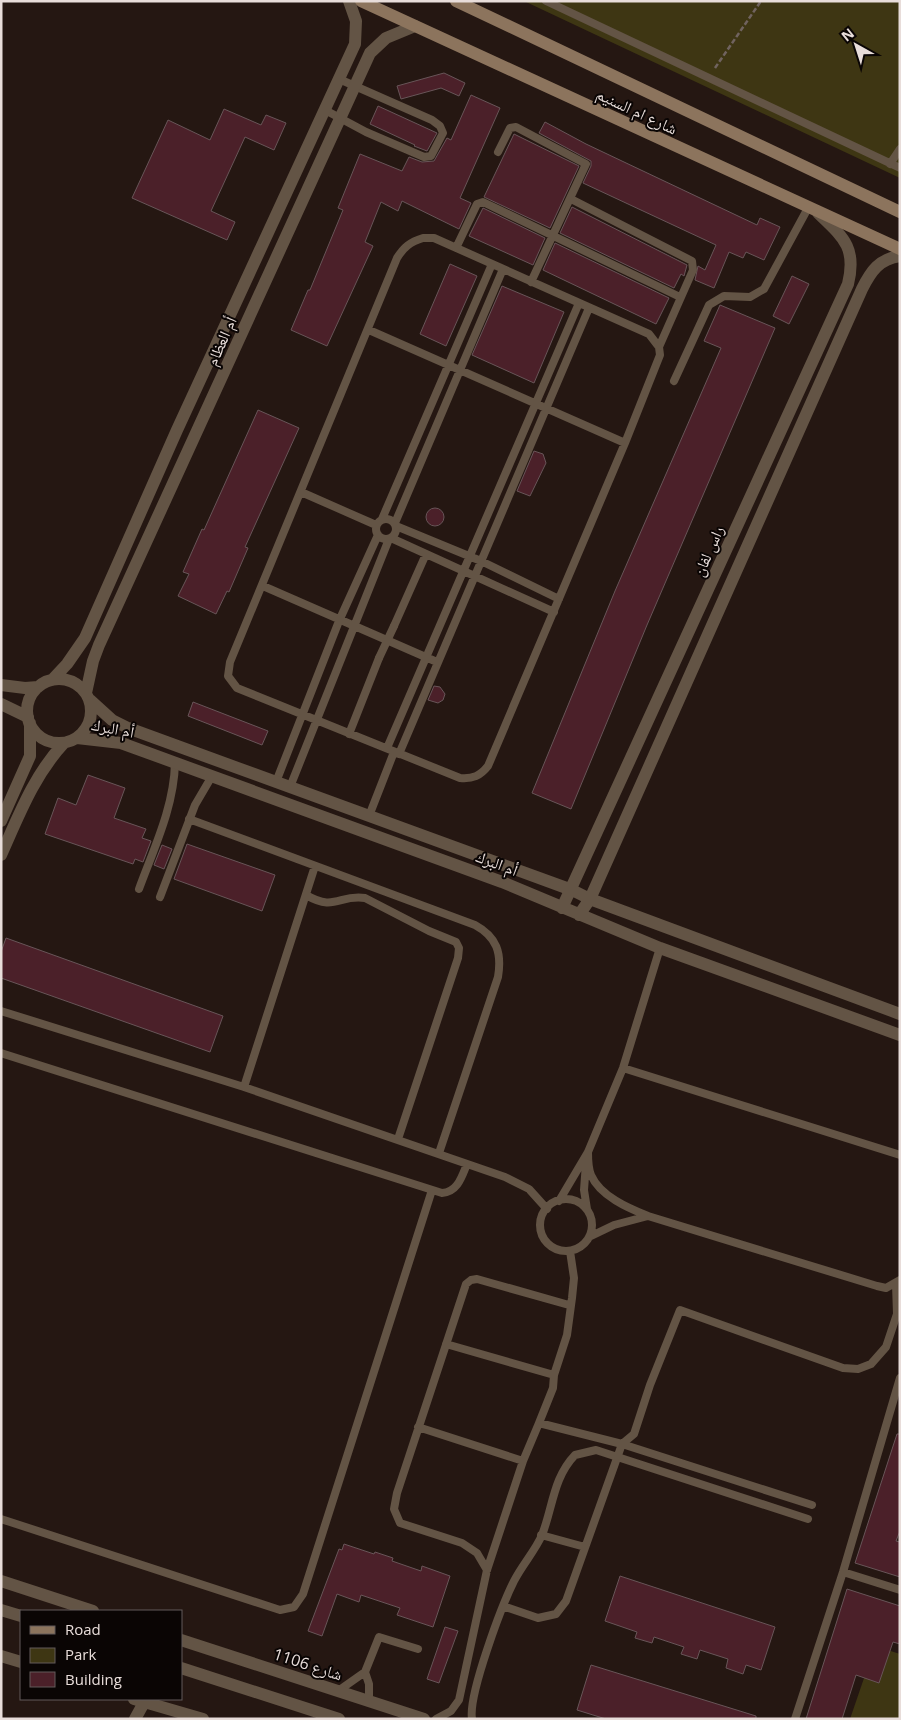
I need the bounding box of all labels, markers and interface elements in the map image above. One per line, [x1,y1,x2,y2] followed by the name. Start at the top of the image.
[831,20,881,70] north arrow
[837,24,858,45] text: N
[593,83,681,139] street label: شارع ام السنيم
[200,313,242,369] street label: أم العظام
[687,522,729,580] street label: راس لفان
[90,713,136,743] street label: أم البرك
[473,845,521,881] street label: أم البرك
[20,1610,182,1700] legend
[65,1619,101,1639] text: Road
[271,1643,345,1685] street label: شارع 1106
[65,1644,96,1664] text: Park
[65,1669,122,1689] text: Building

